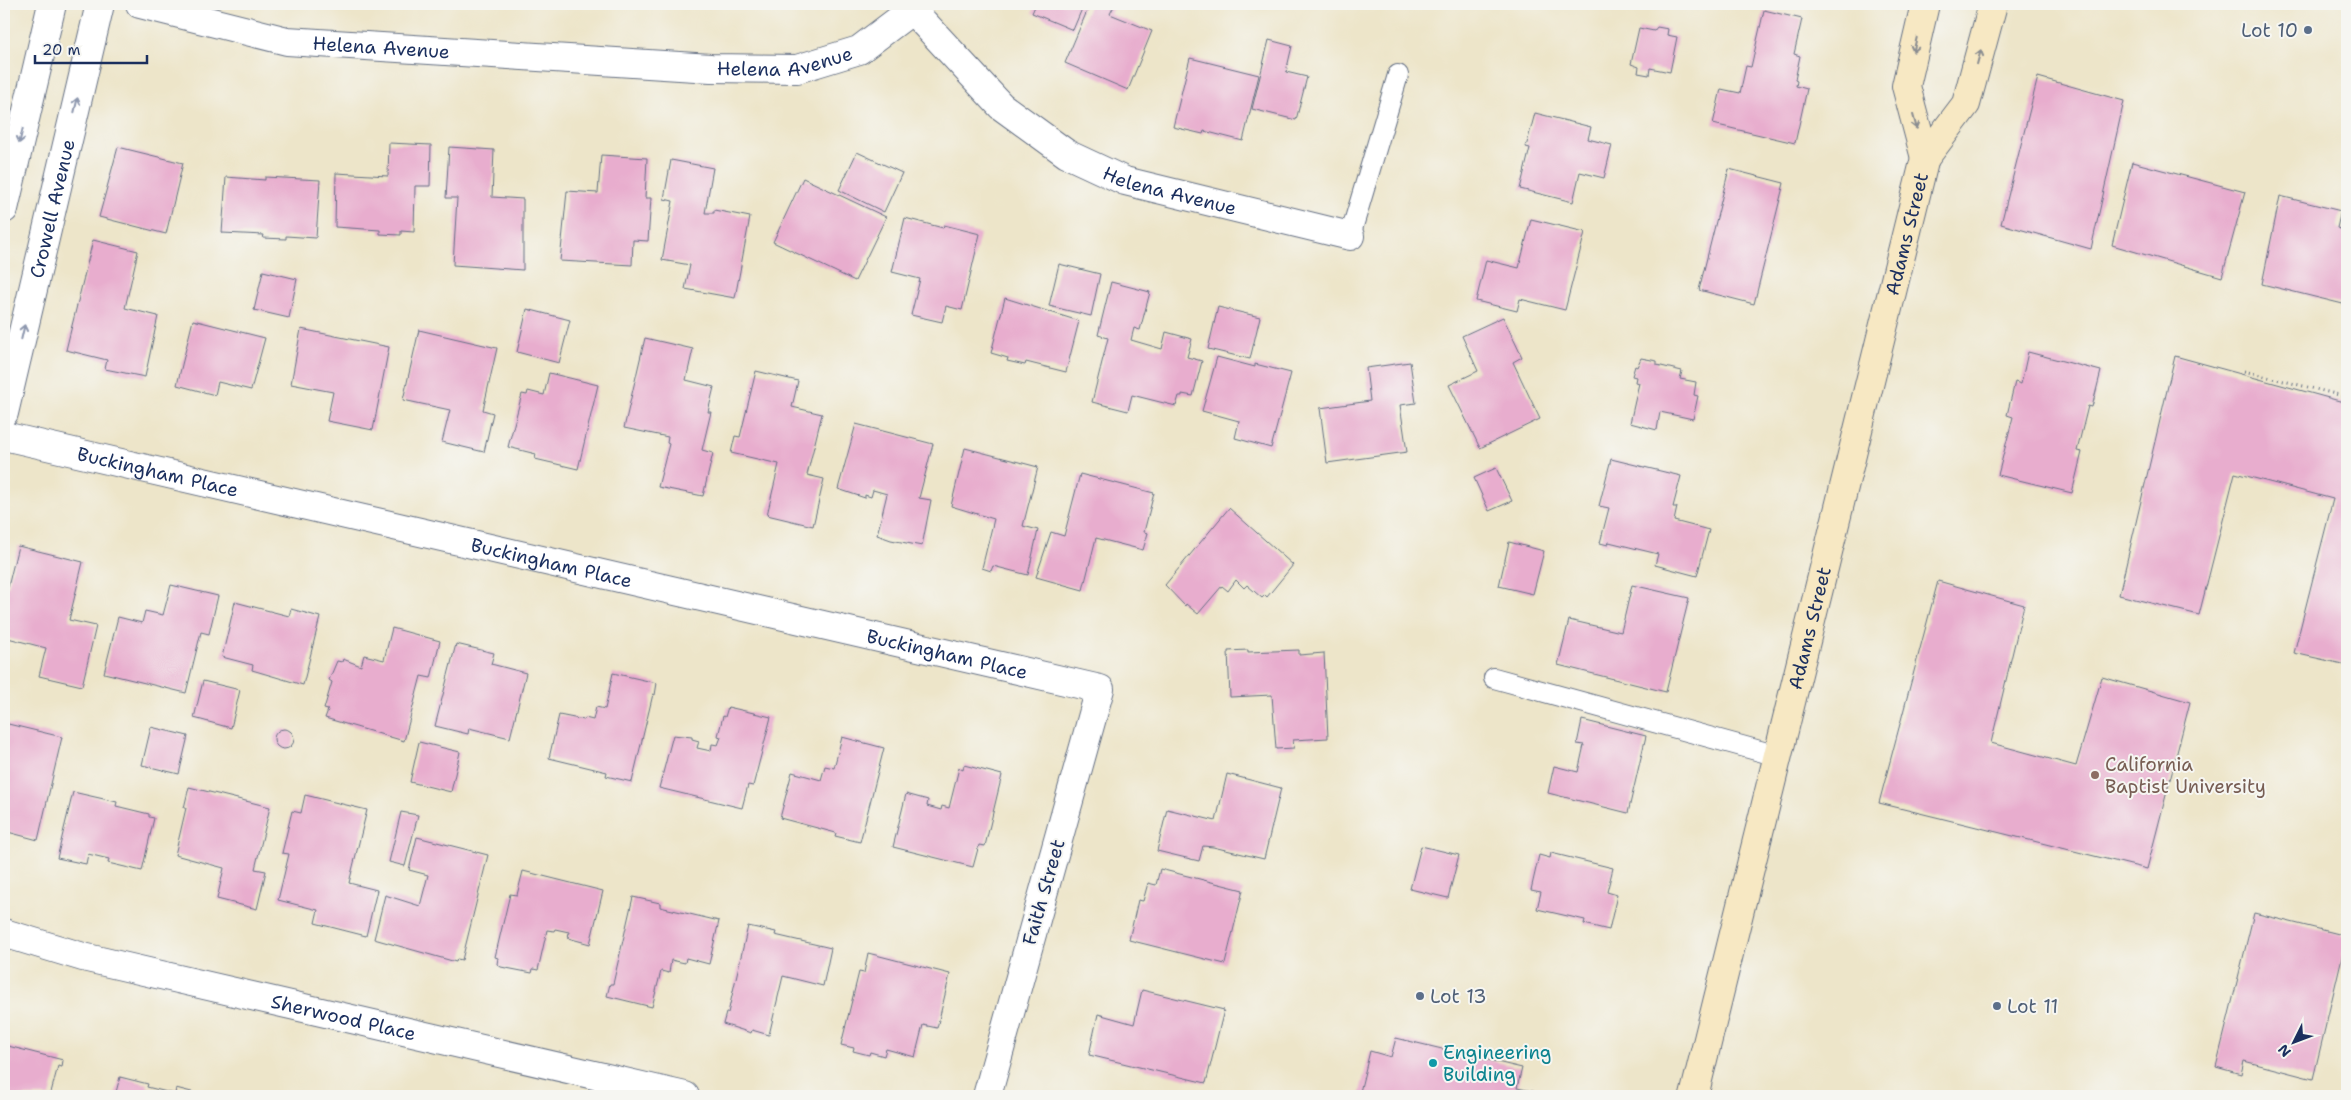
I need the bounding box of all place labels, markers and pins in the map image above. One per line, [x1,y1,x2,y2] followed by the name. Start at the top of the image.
[2241,18,2298,43] place label: Lot 10
[2302,24,2314,36] marker: Lot 10
[2105,752,2266,799] place label: California Baptist University
[2089,769,2101,781] marker: California Baptist University
[1430,984,1486,1009] place label: Lot 13
[1414,990,1426,1002] marker: Lot 13
[2007,994,2058,1019] place label: Lot 11
[1991,1000,2003,1012] marker: Lot 11
[1443,1040,1552,1087] place label: Engineering Building
[1427,1057,1439,1069] marker: Engineering Building

